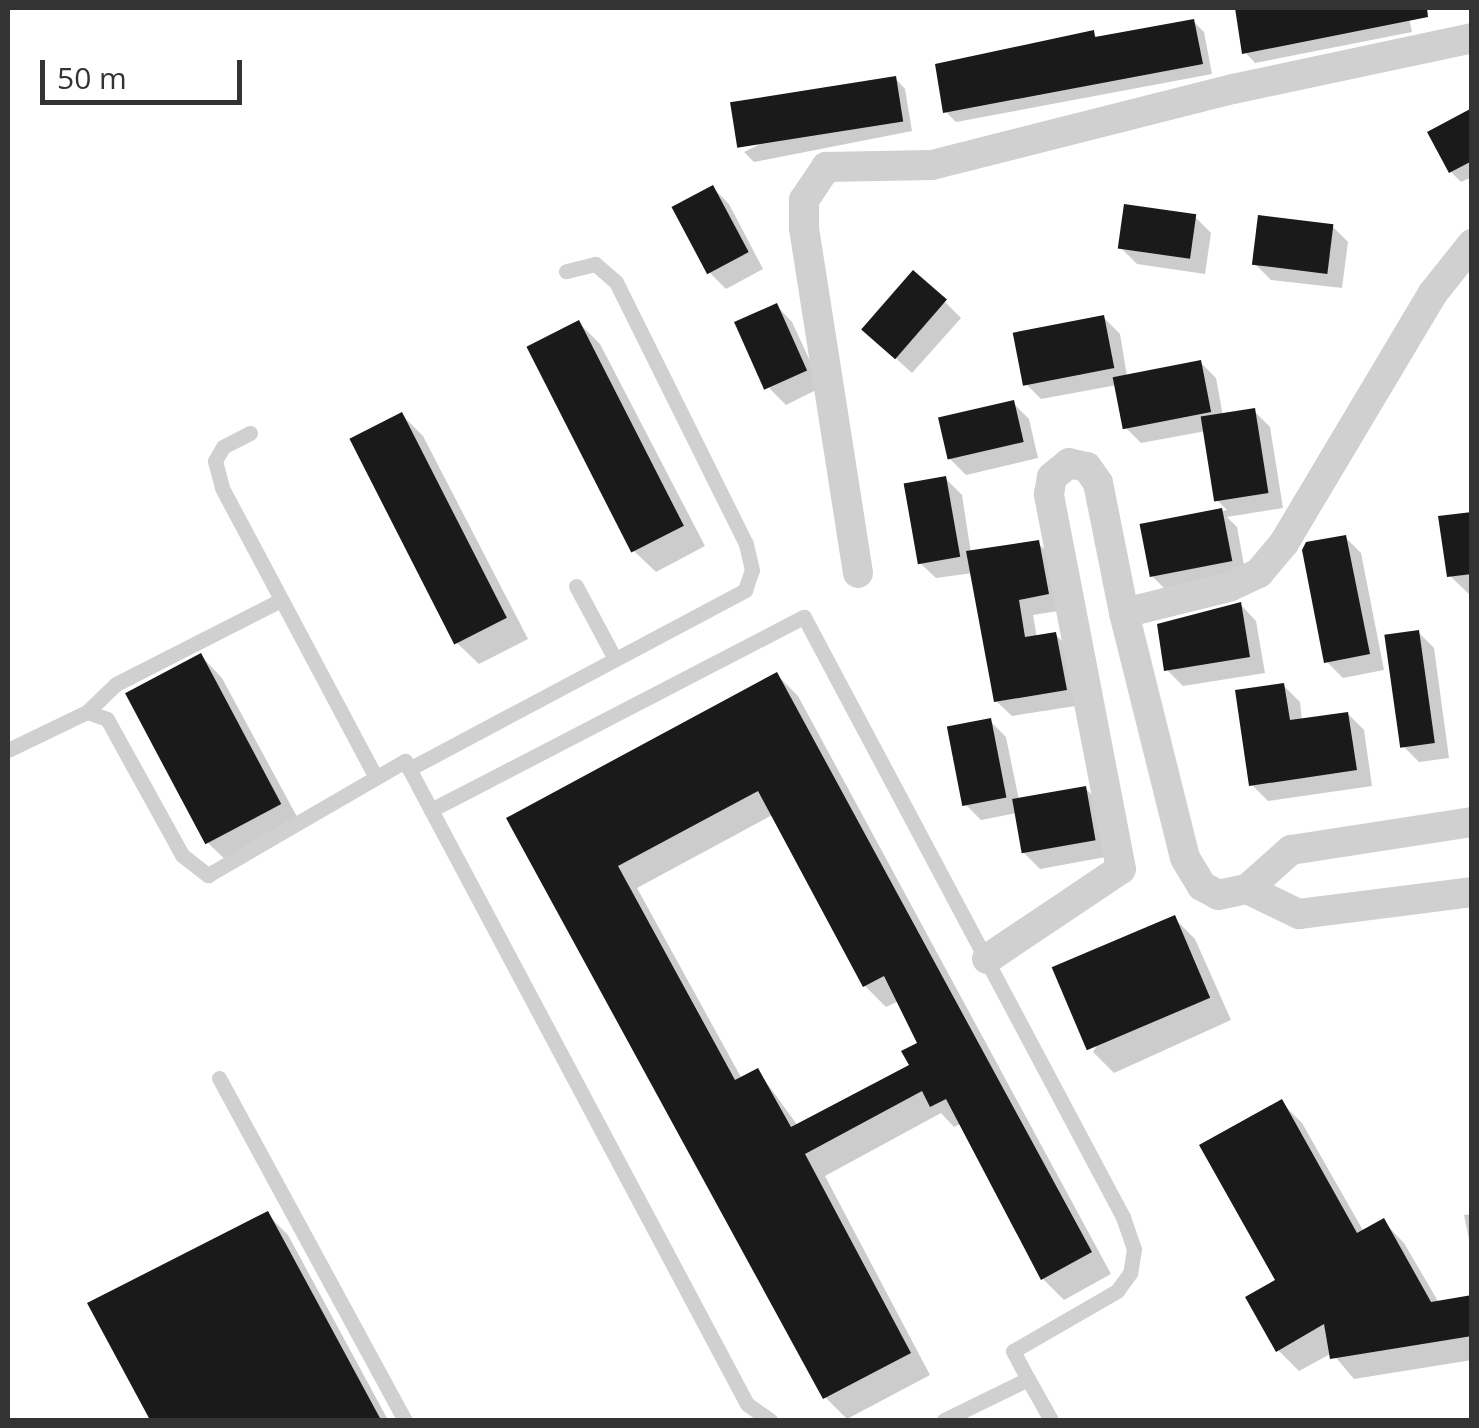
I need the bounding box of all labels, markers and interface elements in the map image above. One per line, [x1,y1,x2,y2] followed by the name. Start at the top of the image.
[45,40,248,102] scale bar
[57,57,127,98] text: 50 m

